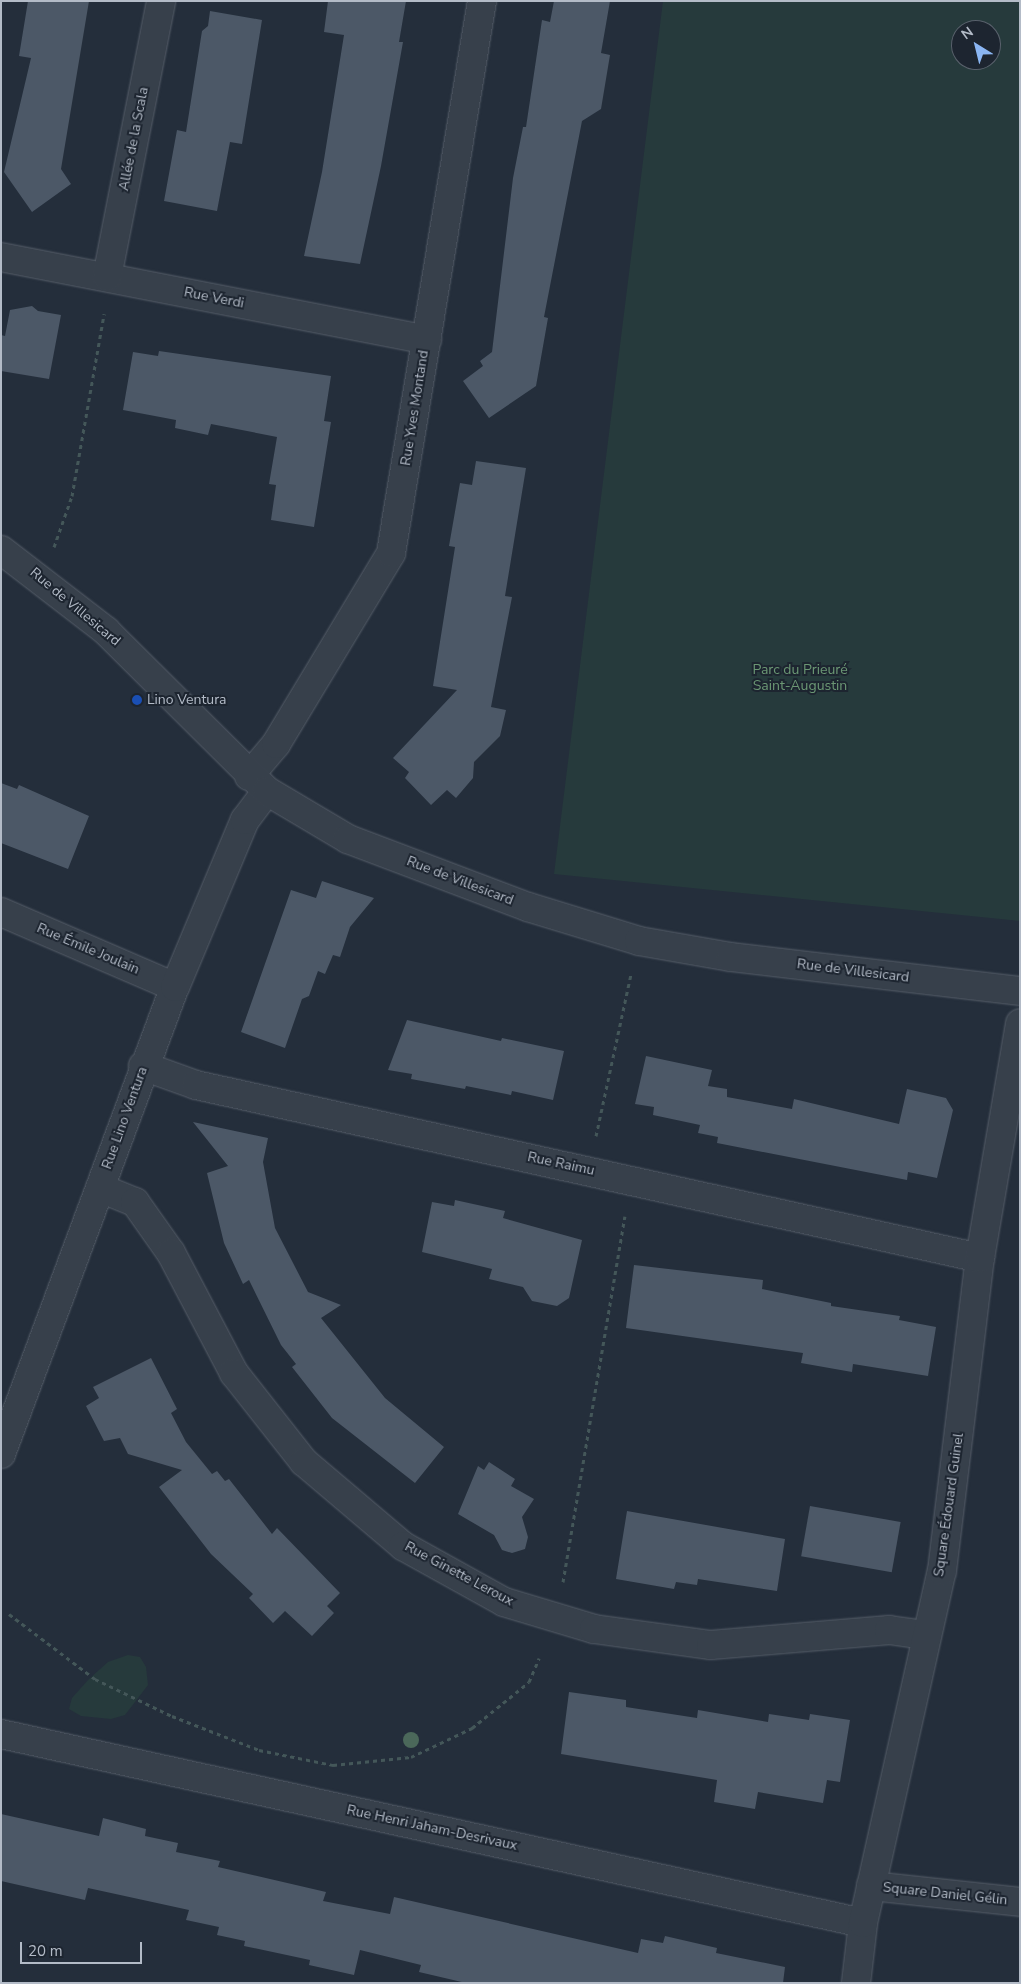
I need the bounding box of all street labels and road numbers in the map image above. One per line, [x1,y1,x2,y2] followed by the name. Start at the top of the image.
[116,86,152,192] street label: Allée de la Scala
[183,284,245,312] street label: Rue Verdi
[398,349,432,467] street label: Rue Yves Montand
[26,564,124,650] street label: Rue de Villesicard
[404,853,516,909] street label: Rue de Villesicard
[34,920,142,978] street label: Rue Émile Joulain
[796,956,910,986] street label: Rue de Villesicard
[99,1064,151,1172] street label: Rue Lino Ventura
[526,1149,596,1179] street label: Rue Raimu
[931,1432,967,1578] street label: Square Édouard Guinel
[402,1538,516,1610] street label: Rue Ginette Leroux
[345,1802,519,1854] street label: Rue Henri Jaham-Desrivaux
[882,1879,1008,1909] street label: Square Daniel Gélin

